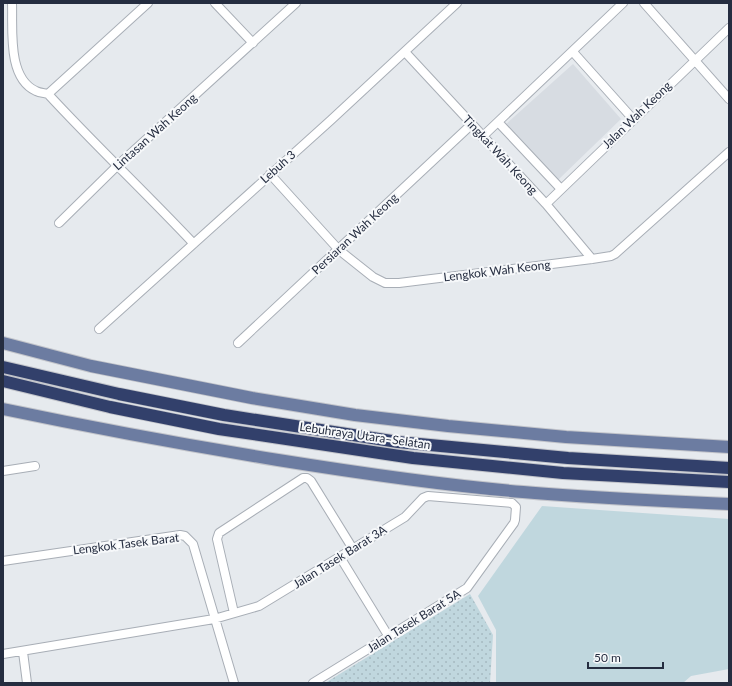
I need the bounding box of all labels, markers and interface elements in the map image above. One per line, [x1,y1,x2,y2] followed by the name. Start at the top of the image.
[599,78,674,151] street label: Jalan Wah Keong
[110,90,200,173] street label: Lintasan Wah Keong
[460,112,541,197] street label: Tingkat Wah Keong
[257,147,298,186] street label: Lebuh 3
[308,190,401,277] street label: Persiaran Wah Keong
[443,257,551,285] street label: Lengkok Wah Keong
[299,419,431,452] street label: Lebuhraya Utara–Selatan
[290,521,390,591] street label: Jalan Tasek Barat 3A
[72,529,181,557] street label: Lengkok Tasek Barat
[364,585,464,655] street label: Jalan Tasek Barat 5A
[588,644,663,670] scale bar
[594,650,621,665] text: 50 m

